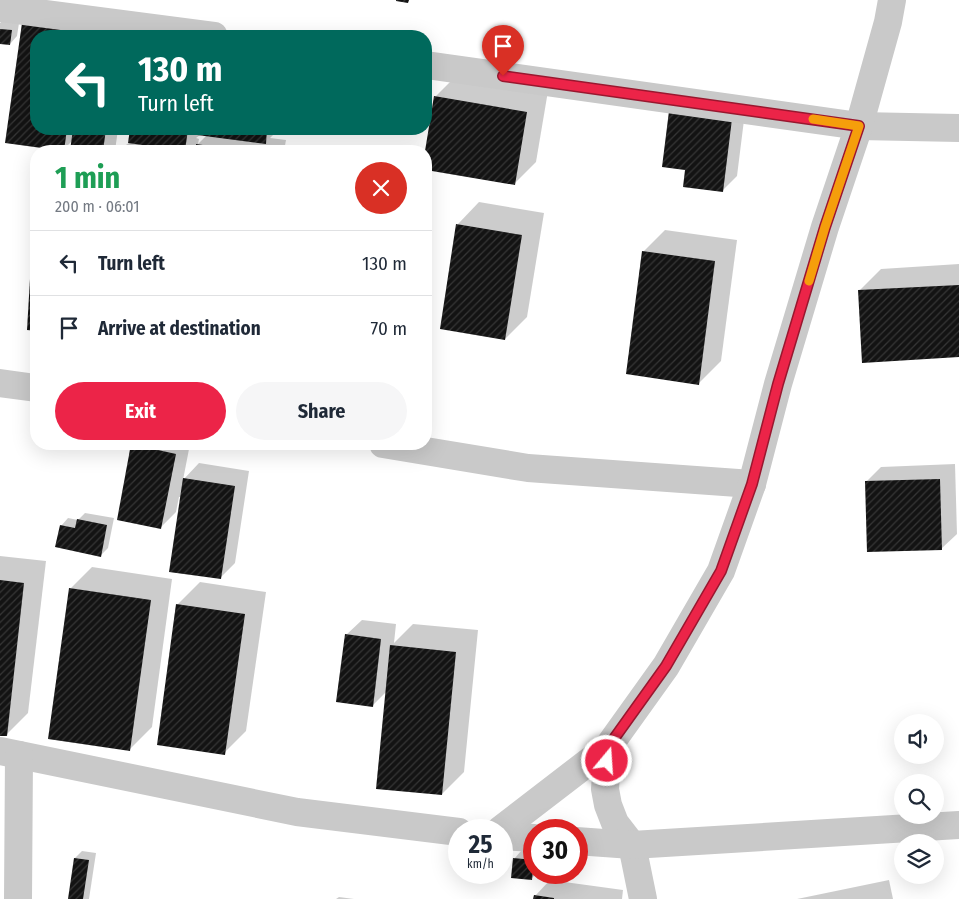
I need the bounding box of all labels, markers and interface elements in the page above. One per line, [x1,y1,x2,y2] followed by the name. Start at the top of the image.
[482,25,524,76] pin
[489,32,517,60] icon: arrive
[138,48,222,90] text: 130 m
[55,50,120,115] icon: left
[138,90,214,117] text: Turn left
[55,160,120,196] text: 1 min
[355,162,407,214] button: close
[55,197,140,216] text: 200 m · 06:01
[55,249,83,277] icon: left
[98,252,165,275] text: Turn left
[362,252,407,275] text: 130 m
[55,314,83,342] icon: arrive
[98,317,261,340] text: Arrive at destination
[371,317,407,340] text: 70 m
[55,382,226,440] button: Exit
[236,382,407,440] button: Share
[894,714,944,884] map controls
[894,714,944,764] button: sound
[580,734,632,786] position arrow
[894,774,944,824] button: search
[523,819,588,884] speed limit sign: 30
[469,830,492,860] text: 25
[894,834,944,884] button: layers
[467,857,494,871] text: km/h

